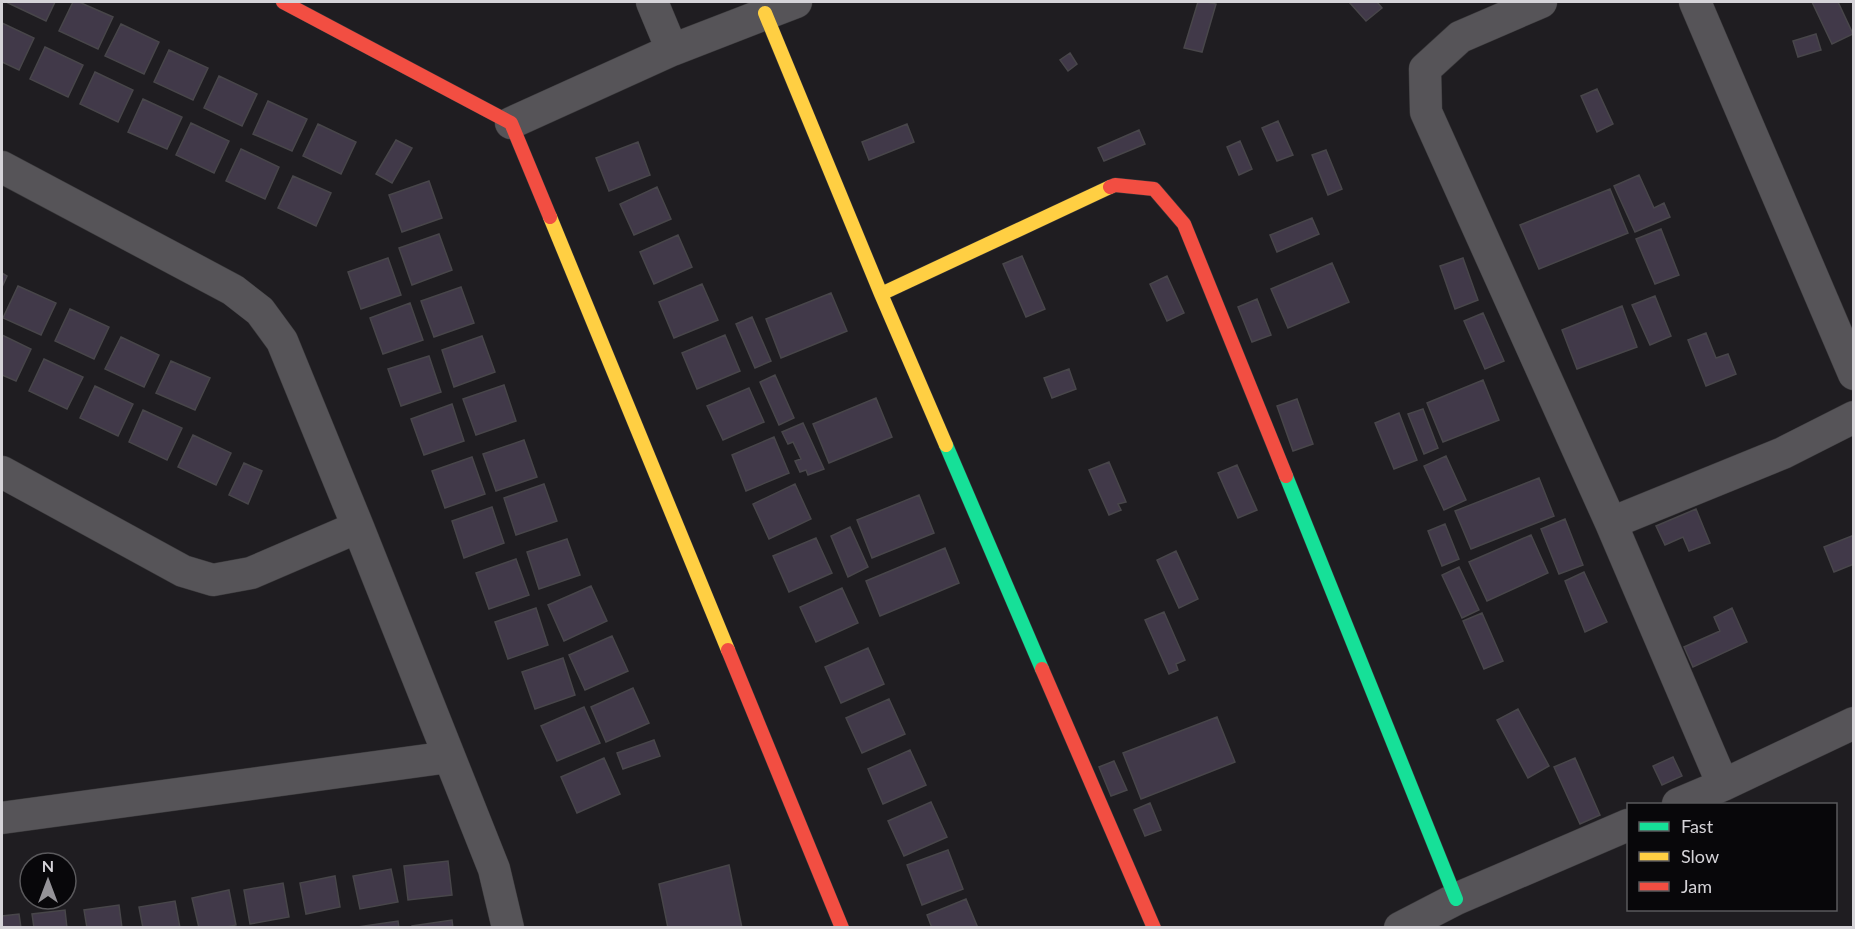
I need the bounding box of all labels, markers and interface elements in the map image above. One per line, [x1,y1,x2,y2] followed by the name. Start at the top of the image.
[1627,803,1837,911] legend
[1681,815,1714,837] text: Fast
[1681,845,1719,867] text: Slow
[18,851,78,911] north arrow
[42,856,54,875] text: N
[1681,875,1712,897] text: Jam

